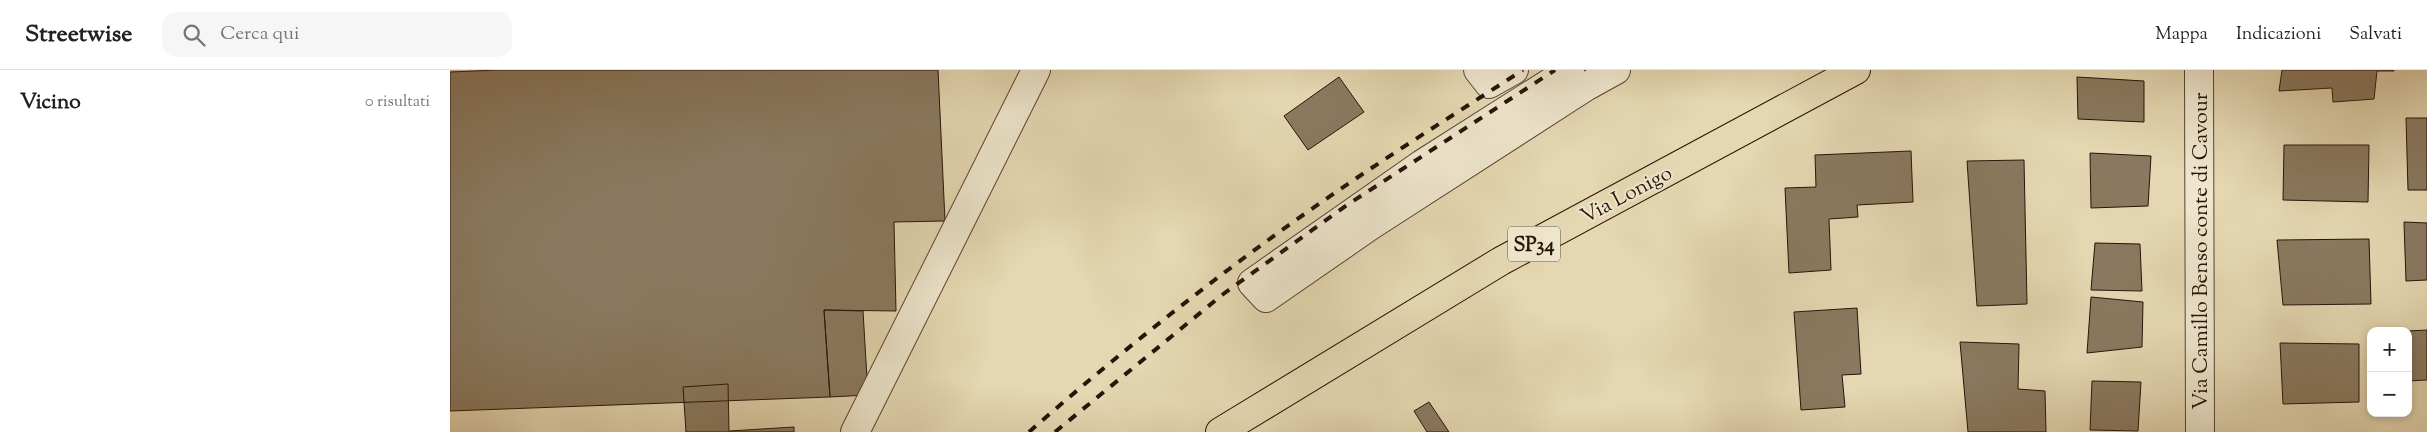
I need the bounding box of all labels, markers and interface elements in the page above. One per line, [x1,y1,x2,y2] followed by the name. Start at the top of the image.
[162,12,512,57] search box
[25,18,132,52] text: Streetwise
[180,21,208,49] icon: search
[220,21,299,48] text: Cerca qui
[2155,22,2208,48] text: Mappa
[2236,22,2321,48] text: Indicazioni
[2349,22,2402,48] text: Salvati
[20,88,81,118] text: Vicino
[365,91,430,114] text: 0 risultati
[2187,92,2217,410] street label: Via Camillo Benso conte di Cavour
[1576,159,1678,232] street label: Via Lonigo
[1508,226,1560,262] road number: SP34
[2367,327,2412,417] map controls
[2367,327,2412,372] button: +
[2367,372,2412,417] button: −

